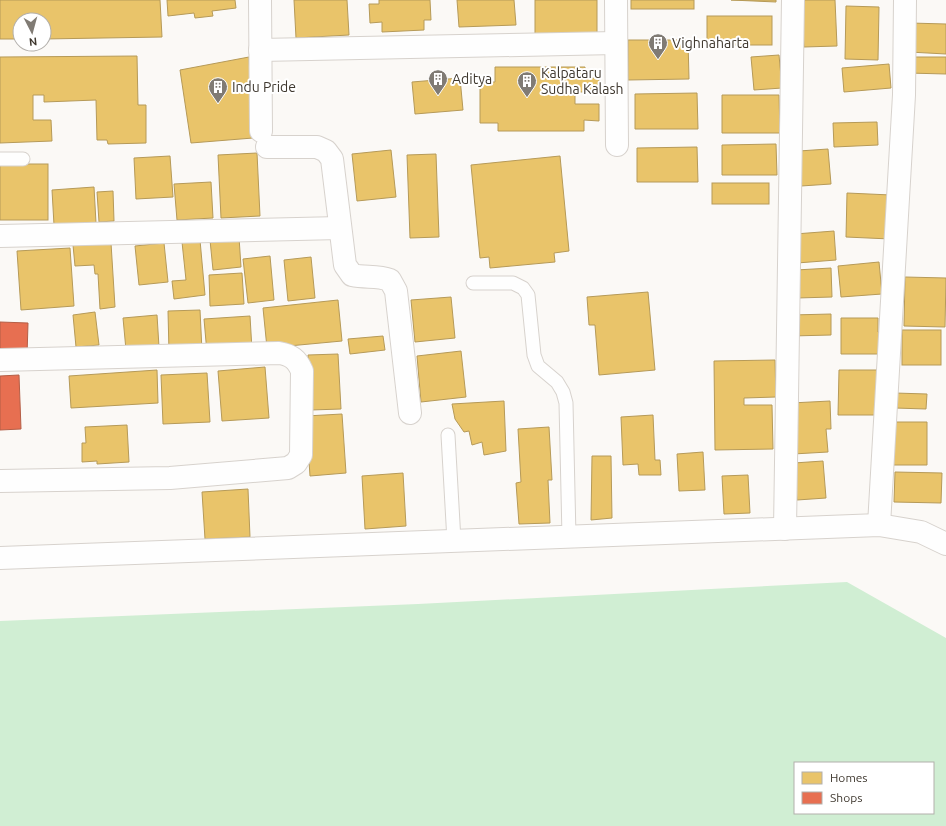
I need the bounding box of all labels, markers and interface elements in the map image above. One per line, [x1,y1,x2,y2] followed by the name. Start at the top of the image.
[12,12,52,52] north arrow
[647,32,669,60] building icon: Vighnaharta
[672,35,749,51] place label: Vighnaharta
[28,36,38,48] text: N
[541,65,624,97] place label: Kalpataru Sudha Kalash
[427,68,449,96] building icon: Aditya
[516,70,538,98] building icon: Kalpataru Sudha Kalash
[452,71,492,87] place label: Aditya
[207,76,229,104] building icon: Indu Pride
[232,79,296,95] place label: Indu Pride
[794,762,934,814] legend
[830,771,868,784] text: Homes
[830,791,862,804] text: Shops

